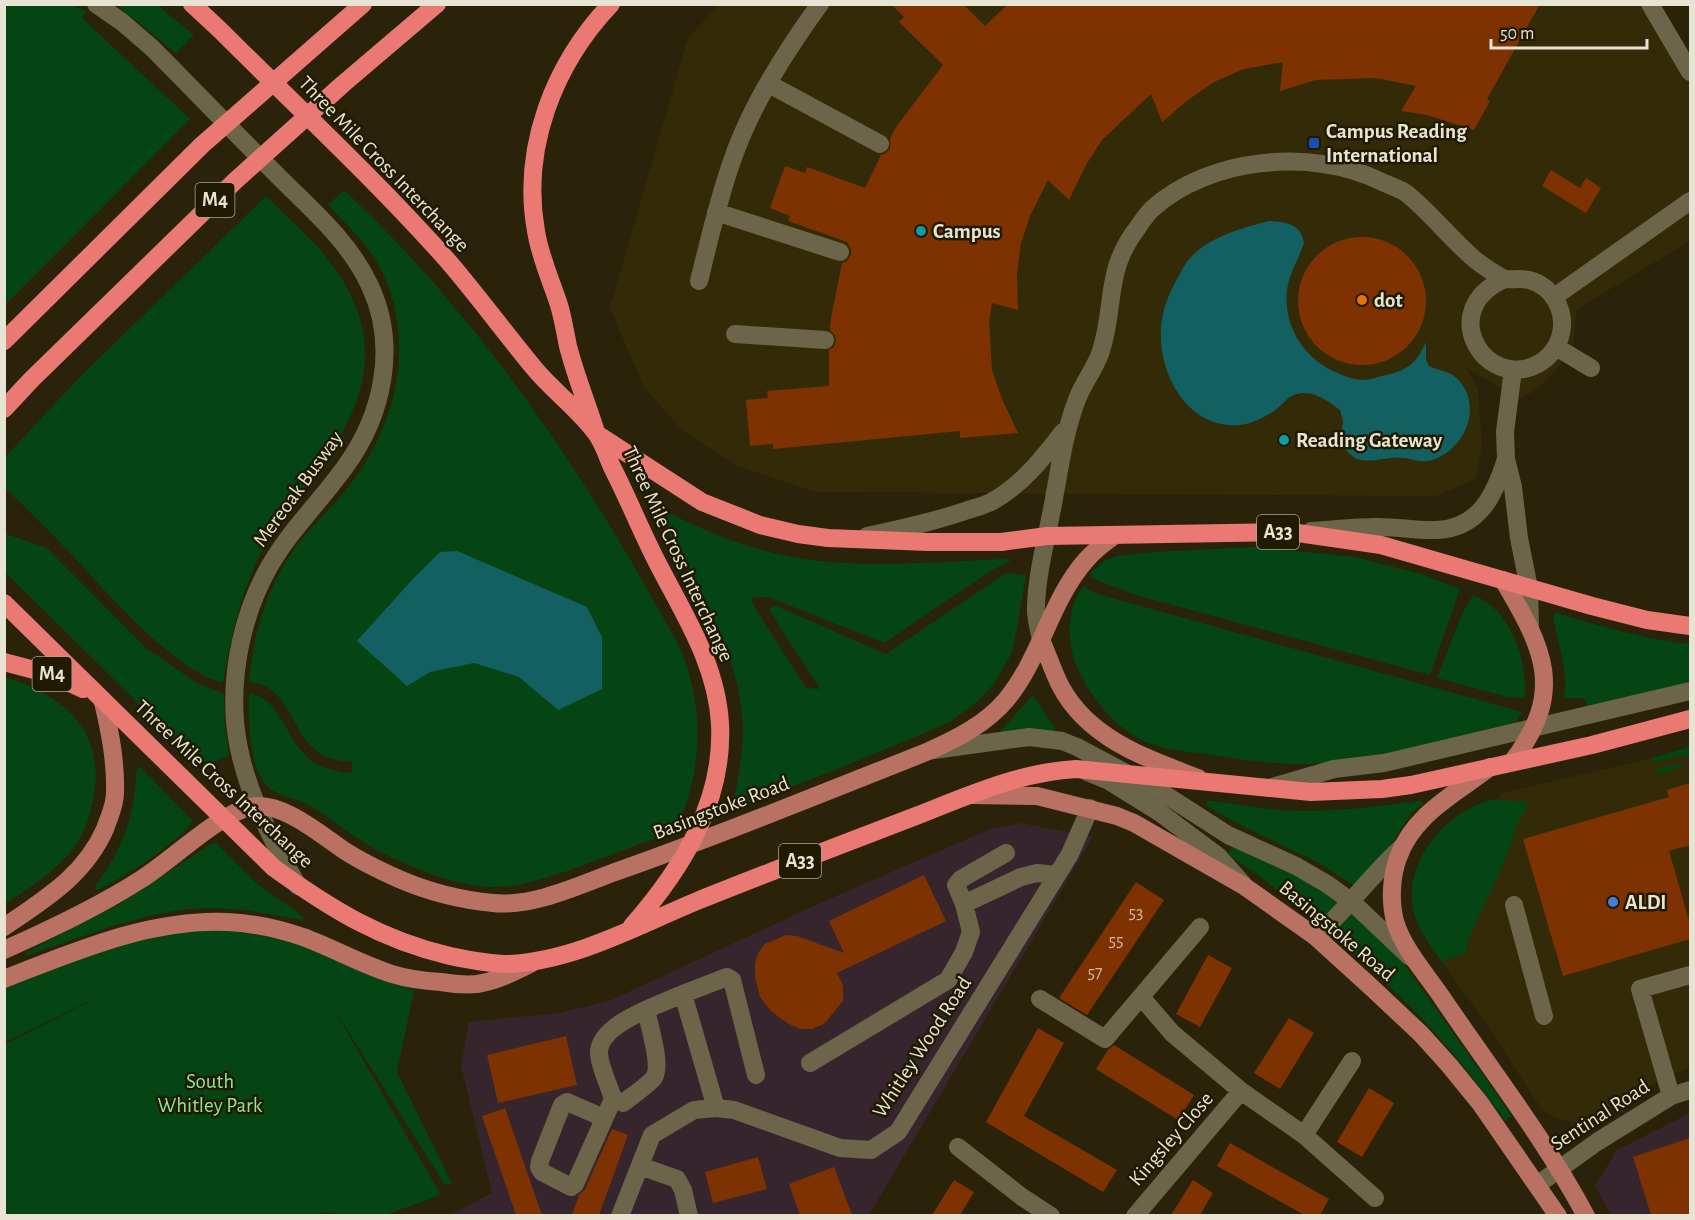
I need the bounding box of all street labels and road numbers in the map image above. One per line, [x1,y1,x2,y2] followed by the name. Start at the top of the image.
[295,72,473,256] street label: Three Mile Cross Interchange
[196,183,234,217] road number: M4
[249,427,347,551] street label: Mereoak Busway
[619,443,737,665] street label: Three Mile Cross Interchange
[1257,515,1299,549] road number: A33
[32,657,72,691] road number: M4
[131,696,317,872] street label: Three Mile Cross Interchange
[650,772,792,844] street label: Basingstoke Road
[779,844,821,878] road number: A33
[1275,877,1399,985] street label: Basingstoke Road
[869,973,975,1121] street label: Whitley Wood Road
[1547,1075,1653,1155] street label: Sentinal Road
[1125,1088,1217,1190] street label: Kingsley Close

